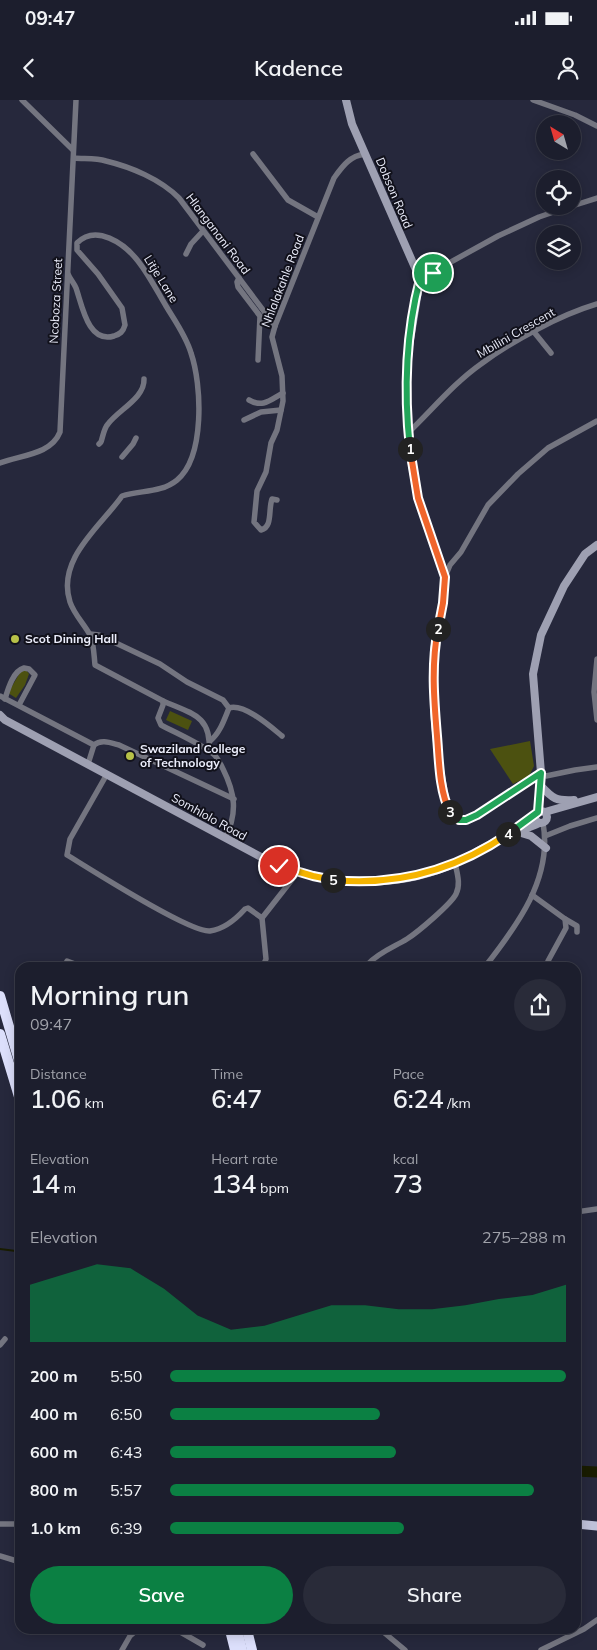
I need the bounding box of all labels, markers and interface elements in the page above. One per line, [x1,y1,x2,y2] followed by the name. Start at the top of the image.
[25,6,75,30] text: 09:47
[15,54,43,82] icon: back
[254,54,343,82] text: Kadence
[554,54,582,82] icon: person
[536,115,581,160] north arrow
[536,115,581,270] map controls
[373,155,416,230] street label: Dobson Road
[536,170,581,215] button: locate
[183,190,254,277] street label: Hlanganani Road
[536,225,581,270] button: layers
[258,232,307,329] street label: Nhlalakahle Road
[141,252,182,305] street label: Litje Lane
[412,252,454,294] pin
[46,258,65,344] street label: Ncoboza Street
[419,259,447,287] icon: arrive
[474,304,557,361] street label: Mbilini Crescent
[398,436,422,462] pin: 1
[406,440,415,458] text: 1
[426,616,450,642] pin: 2
[434,620,443,638] text: 2
[25,631,117,646] place label: Scot Dining Hall
[9,633,21,645] marker: Scot Dining Hall
[140,741,246,770] place label: Swaziland College of Technology
[124,750,136,762] marker: Swaziland College of Technology
[169,790,250,843] street label: Somhlolo Road
[438,800,462,824] pin: 3
[446,803,455,821] text: 3
[496,822,520,846] pin: 4
[504,825,513,843] text: 4
[258,845,300,887] pin
[265,852,293,880] icon: check
[320,868,346,892] pin: 5
[329,871,338,889] text: 5
[30,977,189,1012] text: Morning run
[514,979,566,1031] button: share
[30,1014,72,1034] text: 09:47
[30,1065,87,1083] text: Distance
[211,1065,243,1083] text: Time
[393,1065,424,1083] text: Pace
[30,1083,81,1114] text: 1.06
[211,1083,262,1114] text: 6:47
[393,1083,444,1114] text: 6:24
[81,1094,104,1112] text: km
[444,1094,471,1112] text: /km
[30,1150,89,1168] text: Elevation
[211,1150,278,1168] text: Heart rate
[393,1150,418,1168] text: kcal
[30,1168,60,1199] text: 14
[211,1168,256,1199] text: 134
[393,1168,423,1199] text: 73
[60,1179,76,1197] text: m
[256,1179,289,1197] text: bpm
[30,1227,98,1247] text: Elevation
[482,1227,566,1247] text: 275–288 m
[30,1366,78,1386] text: 200 m
[110,1366,142,1386] text: 5:50
[30,1404,78,1424] text: 400 m
[110,1404,142,1424] text: 6:50
[30,1442,78,1462] text: 600 m
[110,1442,142,1462] text: 6:43
[30,1480,78,1500] text: 800 m
[110,1480,142,1500] text: 5:57
[30,1518,81,1538] text: 1.0 km
[110,1518,142,1538] text: 6:39
[30,1566,293,1624] button: Save
[303,1566,566,1624] button: Share

